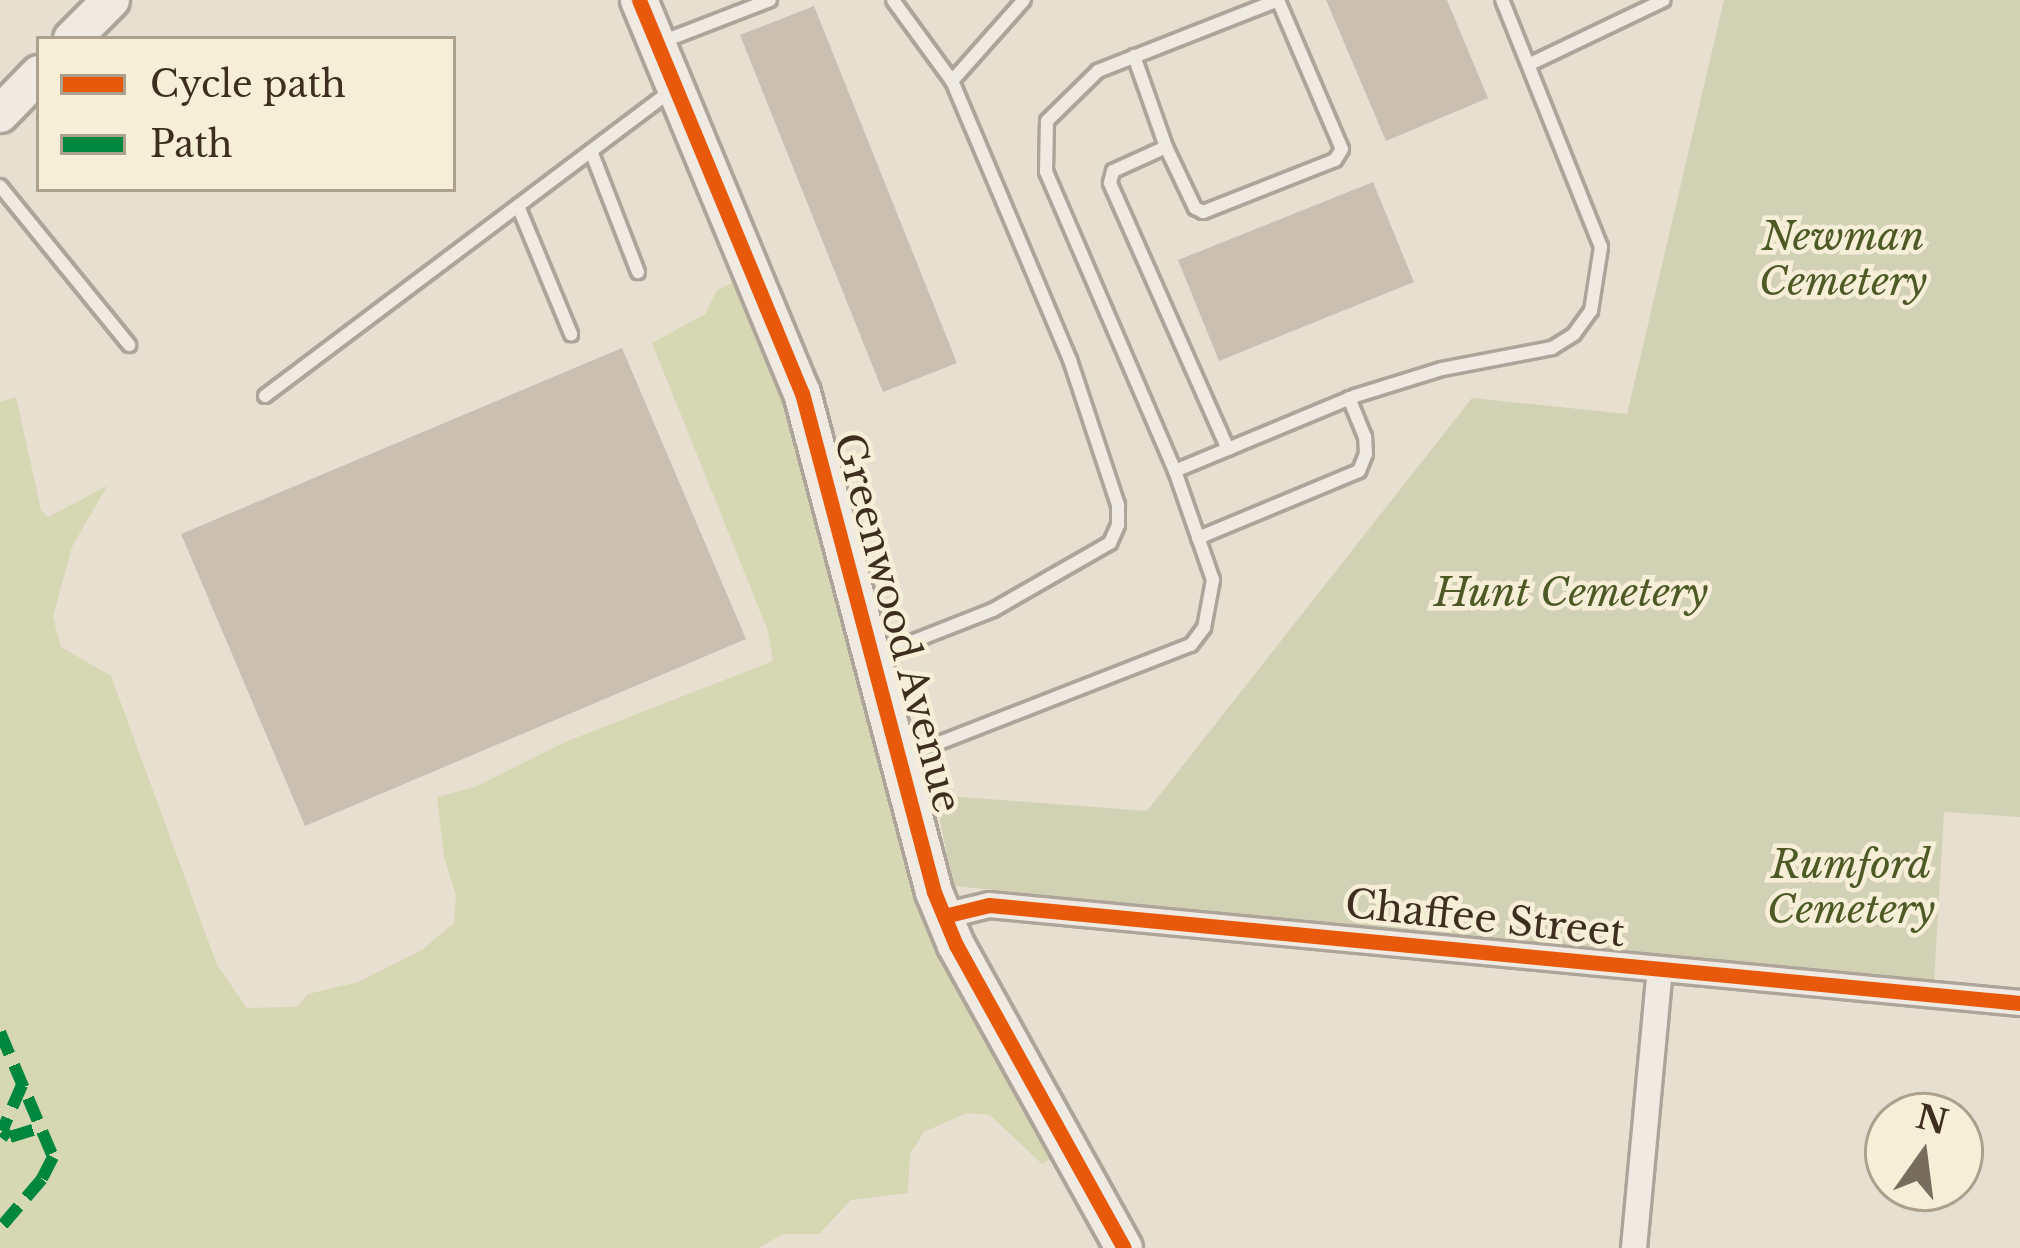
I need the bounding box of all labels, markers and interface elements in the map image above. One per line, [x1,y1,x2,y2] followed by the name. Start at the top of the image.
[36,36,456,192] legend
[150,62,346,107] text: Cycle path
[150,122,233,167] text: Path
[1759,215,1927,306] park label: Newman Cemetery
[824,427,970,819] street label: Greenwood Avenue
[1434,570,1708,616] park label: Hunt Cemetery
[1767,843,1935,934] park label: Rumford Cemetery
[1343,881,1627,957] street label: Chaffee Street
[1864,1092,1984,1212] north arrow
[1912,1096,1952,1143] text: N

